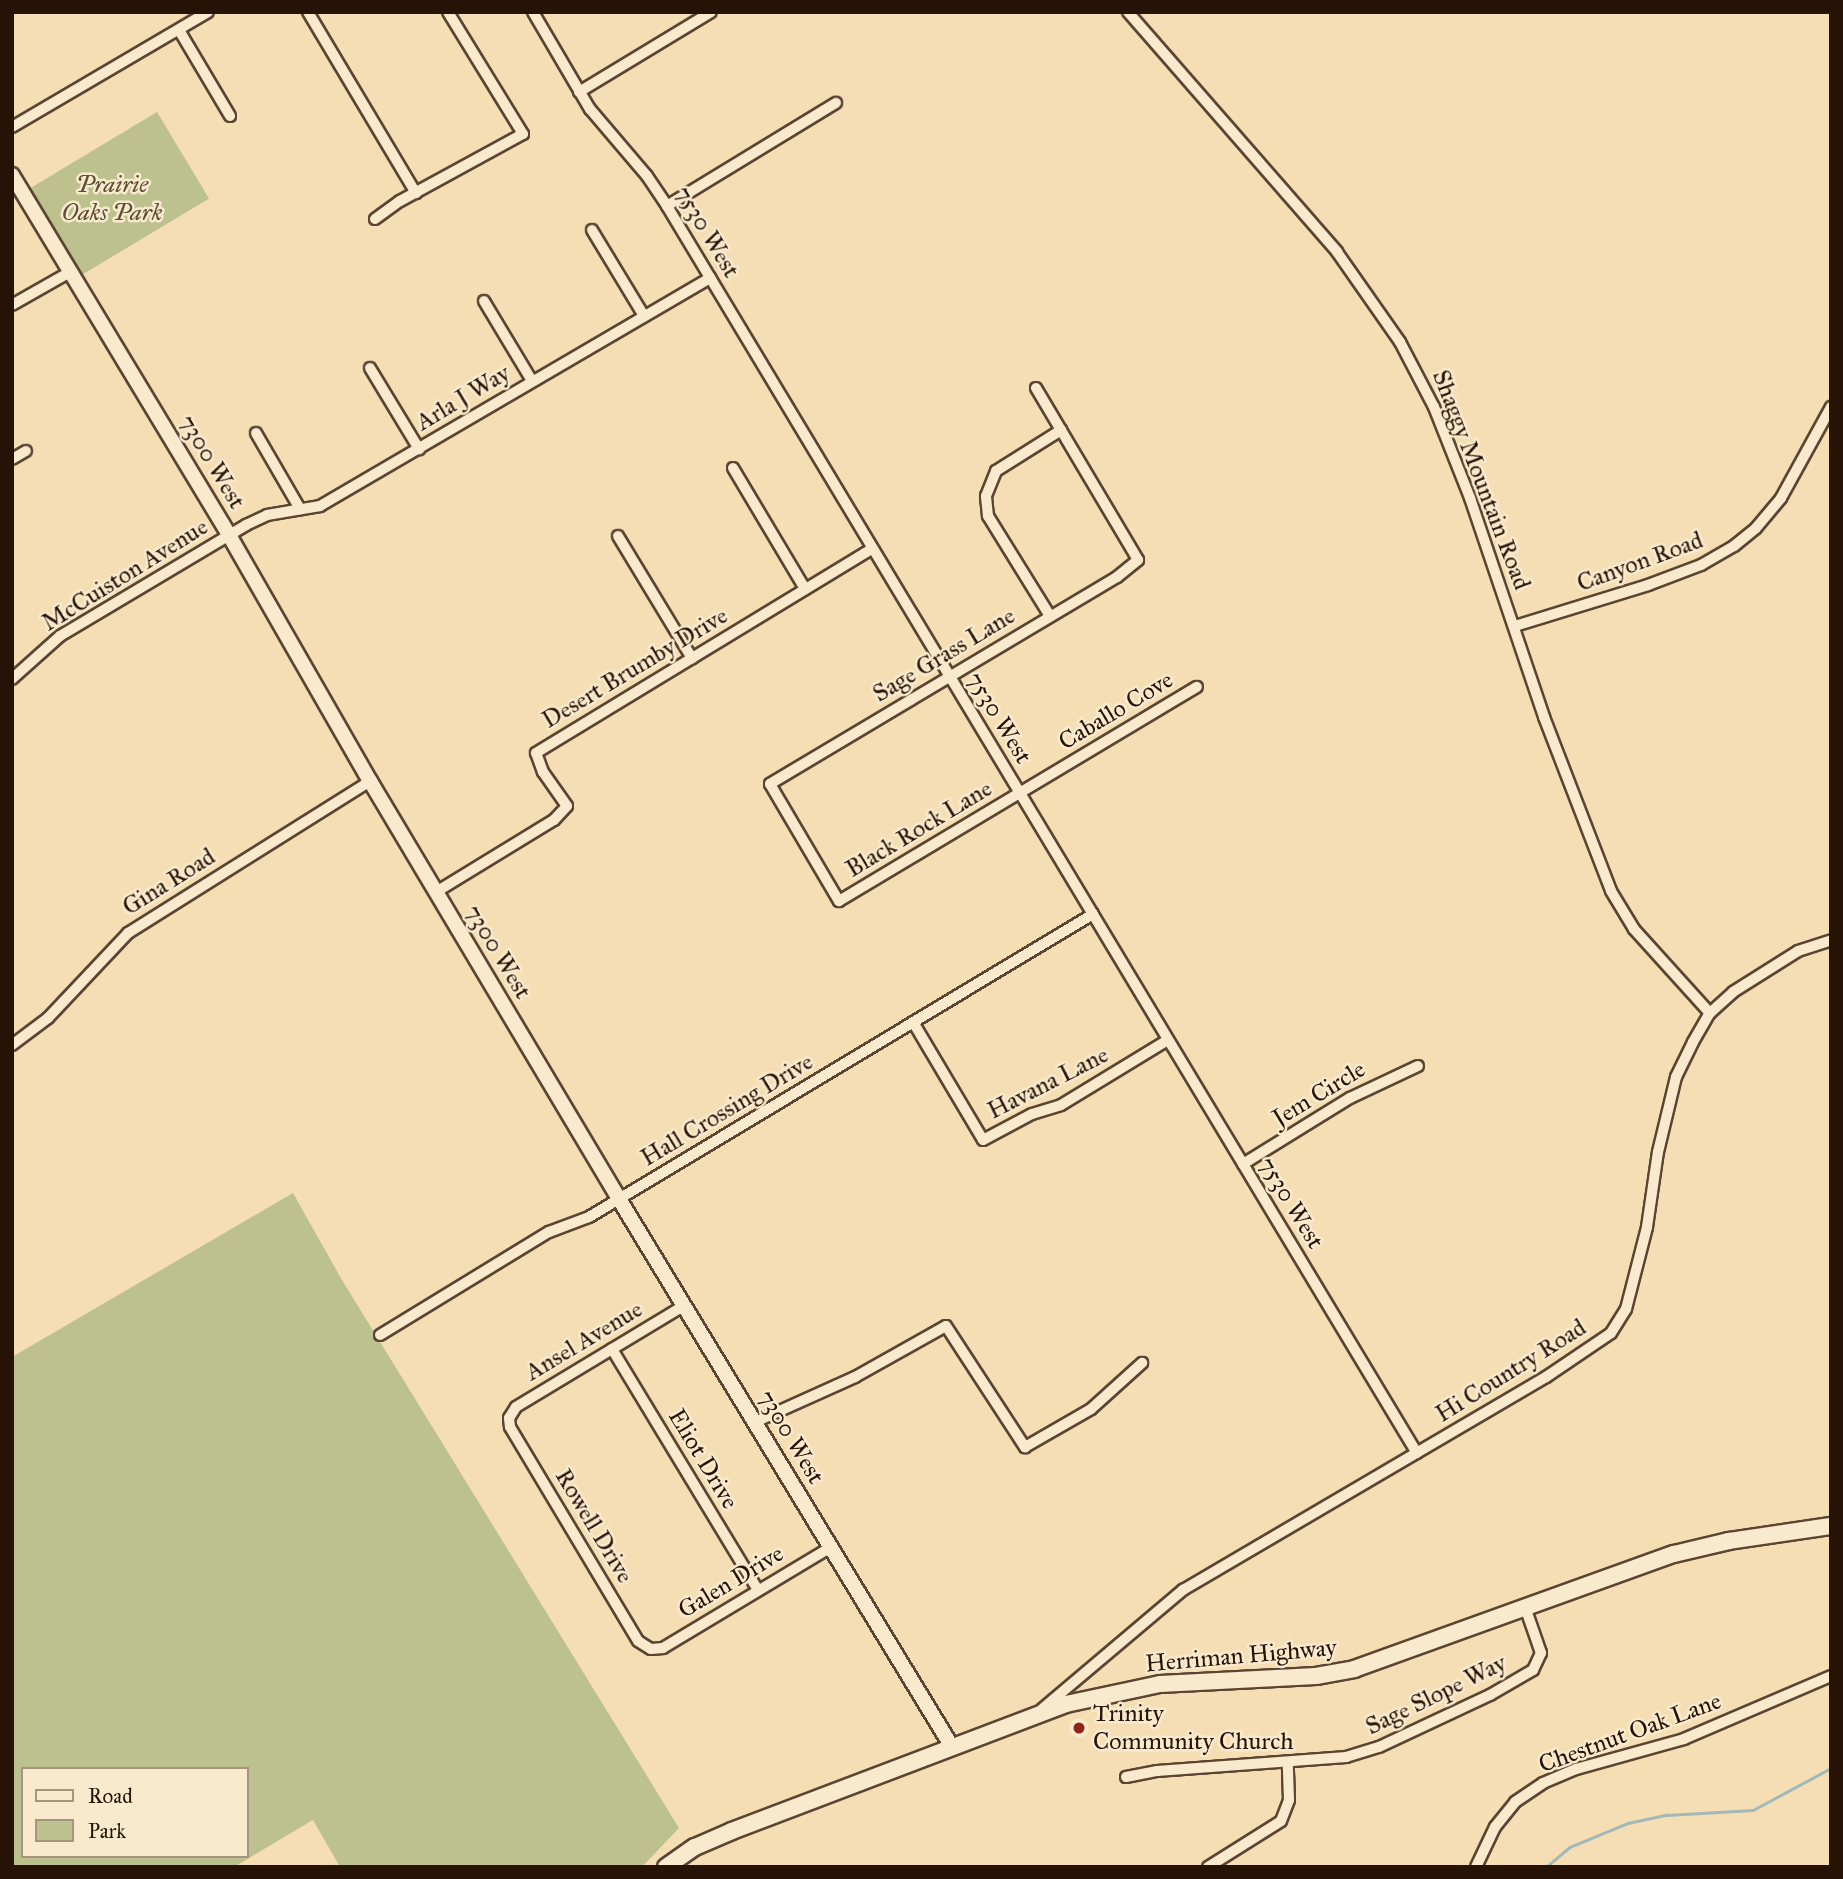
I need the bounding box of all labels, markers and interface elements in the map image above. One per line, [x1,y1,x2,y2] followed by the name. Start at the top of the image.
[62,171,162,227] park label: Prairie Oaks Park
[668,181,746,283] street label: 7530 West
[411,359,515,437] street label: Arla J Way
[1426,366,1536,594] street label: Shaggy Mountain Road
[173,410,251,514] street label: 7300 West
[37,512,213,638] street label: McCuiston Avenue
[1573,526,1707,598] street label: Canyon Road
[537,601,733,735] street label: Desert Brumby Drive
[868,601,1020,709] street label: Sage Grass Lane
[1054,666,1178,756] street label: Caballo Cove
[960,667,1038,769] street label: 7530 West
[841,774,997,884] street label: Black Rock Lane
[117,842,221,922] street label: Gina Road
[459,900,537,1004] street label: 7300 West
[983,1040,1113,1126] street label: Havana Lane
[636,1047,818,1173] street label: Hall Crossing Drive
[1267,1055,1371,1133] street label: Jem Circle
[1252,1152,1330,1254] street label: 7530 West
[520,1295,648,1387] street label: Ansel Avenue
[1430,1313,1592,1429] street label: Hi Country Road
[752,1385,830,1489] street label: 7300 West
[662,1404,744,1514] street label: Eliot Drive
[549,1464,639,1588] street label: Rowell Drive
[673,1539,789,1625] street label: Galen Drive
[1144,1633,1338,1679] street label: Herriman Highway
[1361,1649,1511,1741] street label: Sage Slope Way
[1535,1687,1725,1779] street label: Chestnut Oak Lane
[1093,1700,1294,1756] place label: Trinity Community Church
[1071,1720,1087,1736] marker: Trinity Community Church
[21,1767,248,1858] legend
[88,1783,133,1809] text: Road
[88,1818,126,1844] text: Park

